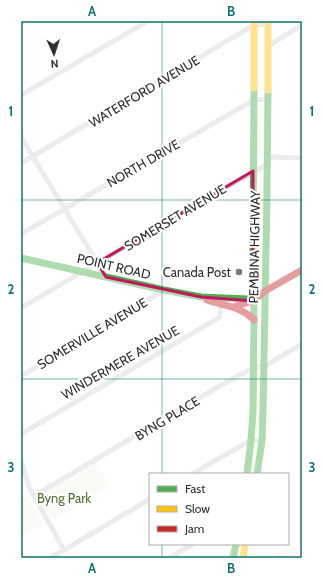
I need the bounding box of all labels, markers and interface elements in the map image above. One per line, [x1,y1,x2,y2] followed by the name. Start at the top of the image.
[88,3,97,19] text: A
[227,3,235,19] text: B
[34,34,74,74] north arrow
[86,52,202,130] street label: WATERFORD AVENUE
[50,57,59,71] text: N
[9,103,13,119] text: 1
[310,103,314,119] text: 1
[104,136,182,190] street label: NORTH DRIVE
[121,180,229,254] street label: SOMERSET AVENUE
[245,190,263,304] street label: PEMBINA HIGHWAY
[76,250,152,282] street label: POINT ROAD
[163,264,232,280] place label: Canada Post
[234,267,244,277] marker: Canada Post
[8,281,15,297] text: 2
[309,281,316,297] text: 2
[34,294,150,372] street label: SOMERVILLE AVENUE
[58,322,182,402] street label: WINDERMERE AVENUE
[132,392,202,444] street label: BYNG PLACE
[7,459,15,475] text: 3
[308,459,316,475] text: 3
[149,473,289,545] legend
[185,481,205,496] text: Fast
[37,490,91,506] park label: Byng Park
[185,501,210,516] text: Slow
[184,521,204,536] text: Jam
[88,560,97,576] text: A
[227,560,235,576] text: B

